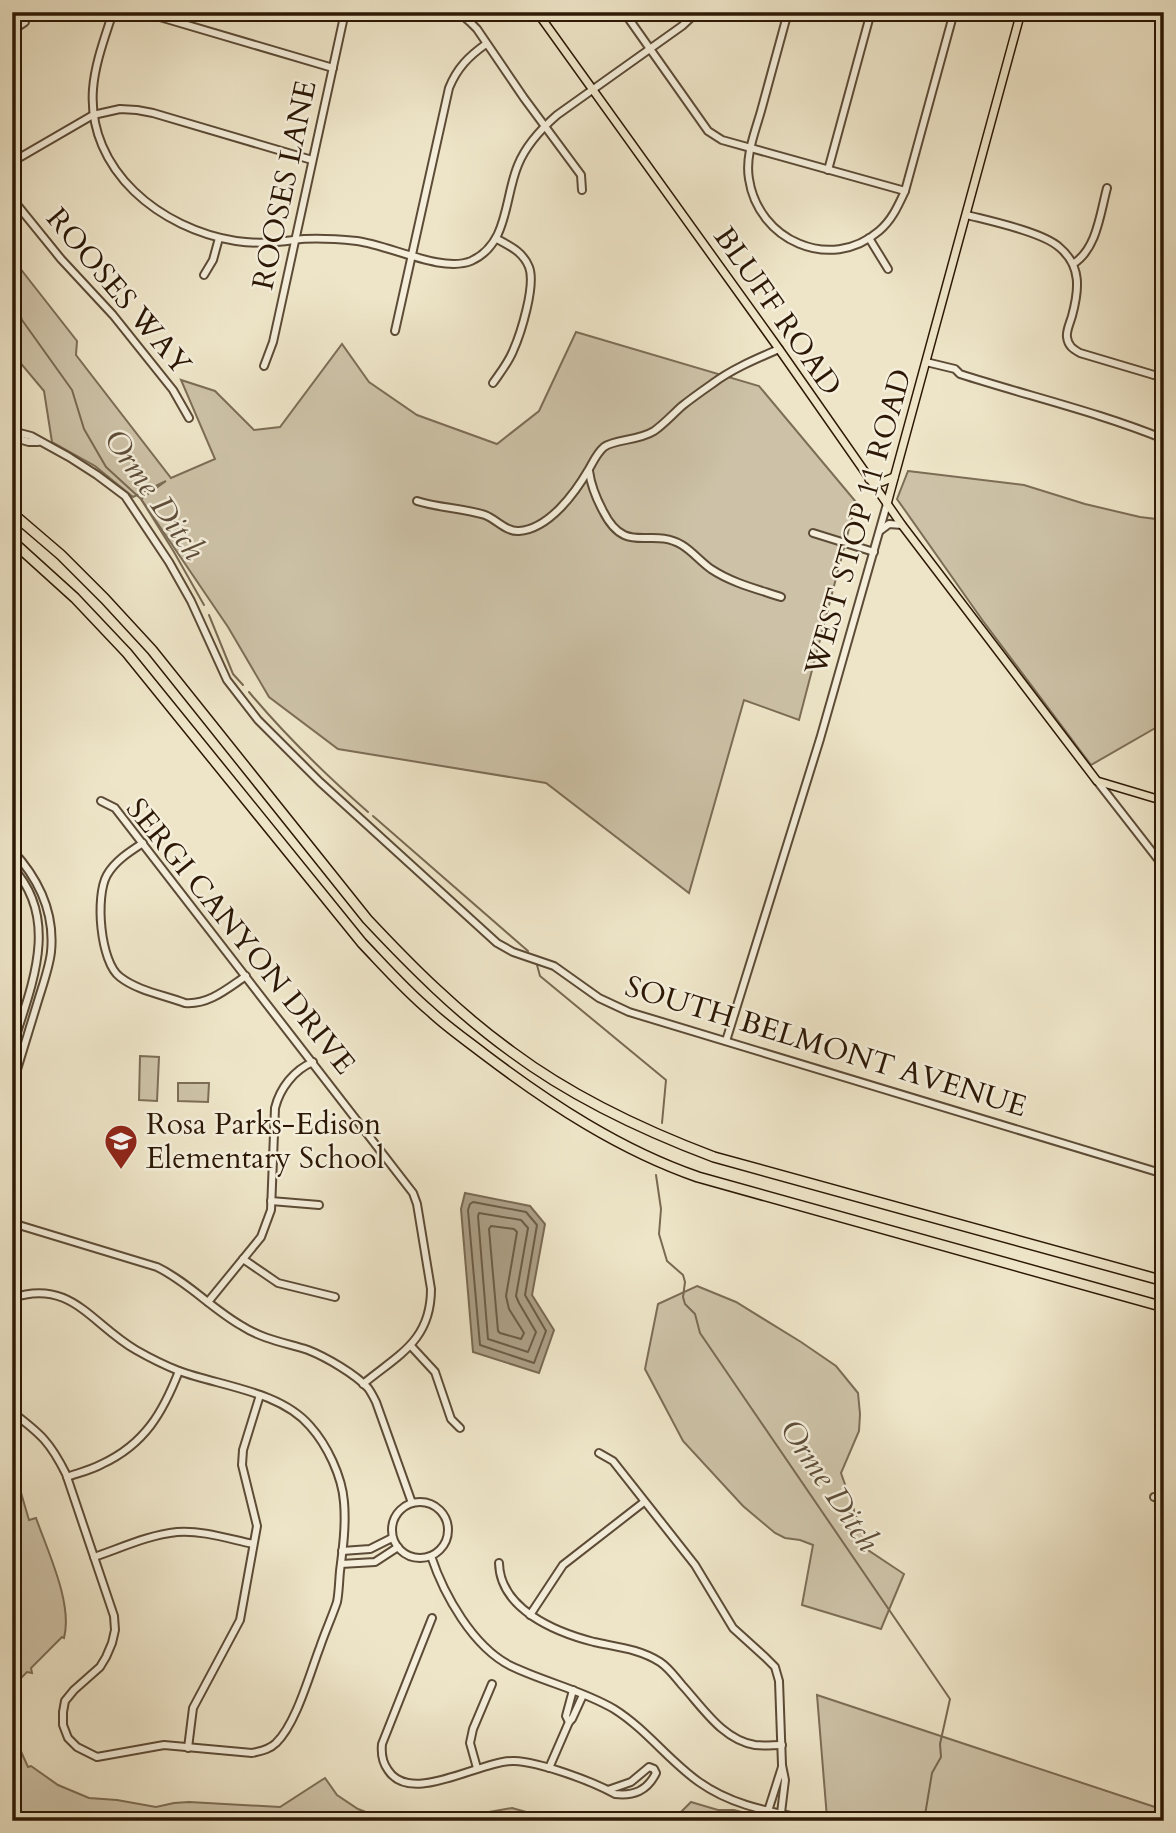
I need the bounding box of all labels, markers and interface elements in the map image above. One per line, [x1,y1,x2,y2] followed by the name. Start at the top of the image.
[242,77,327,293] street label: ROOSES LANE
[37,199,201,384] street label: ROOSES WAY
[704,219,851,404] street label: BLUFF ROAD
[795,364,922,681] street label: WEST STOP 11 ROAD
[93,420,215,569] water label: Orme Ditch
[116,790,365,1083] street label: SERGI CANYON DRIVE
[620,966,1032,1127] street label: SOUTH BELMONT AVENUE
[146,1104,385,1179] place label: Rosa Parks-Edison Elementary School
[102,1122,140,1171] school or university icon: Rosa Parks-Edison Elementary School
[769,1411,890,1560] water label: Orme Ditch

